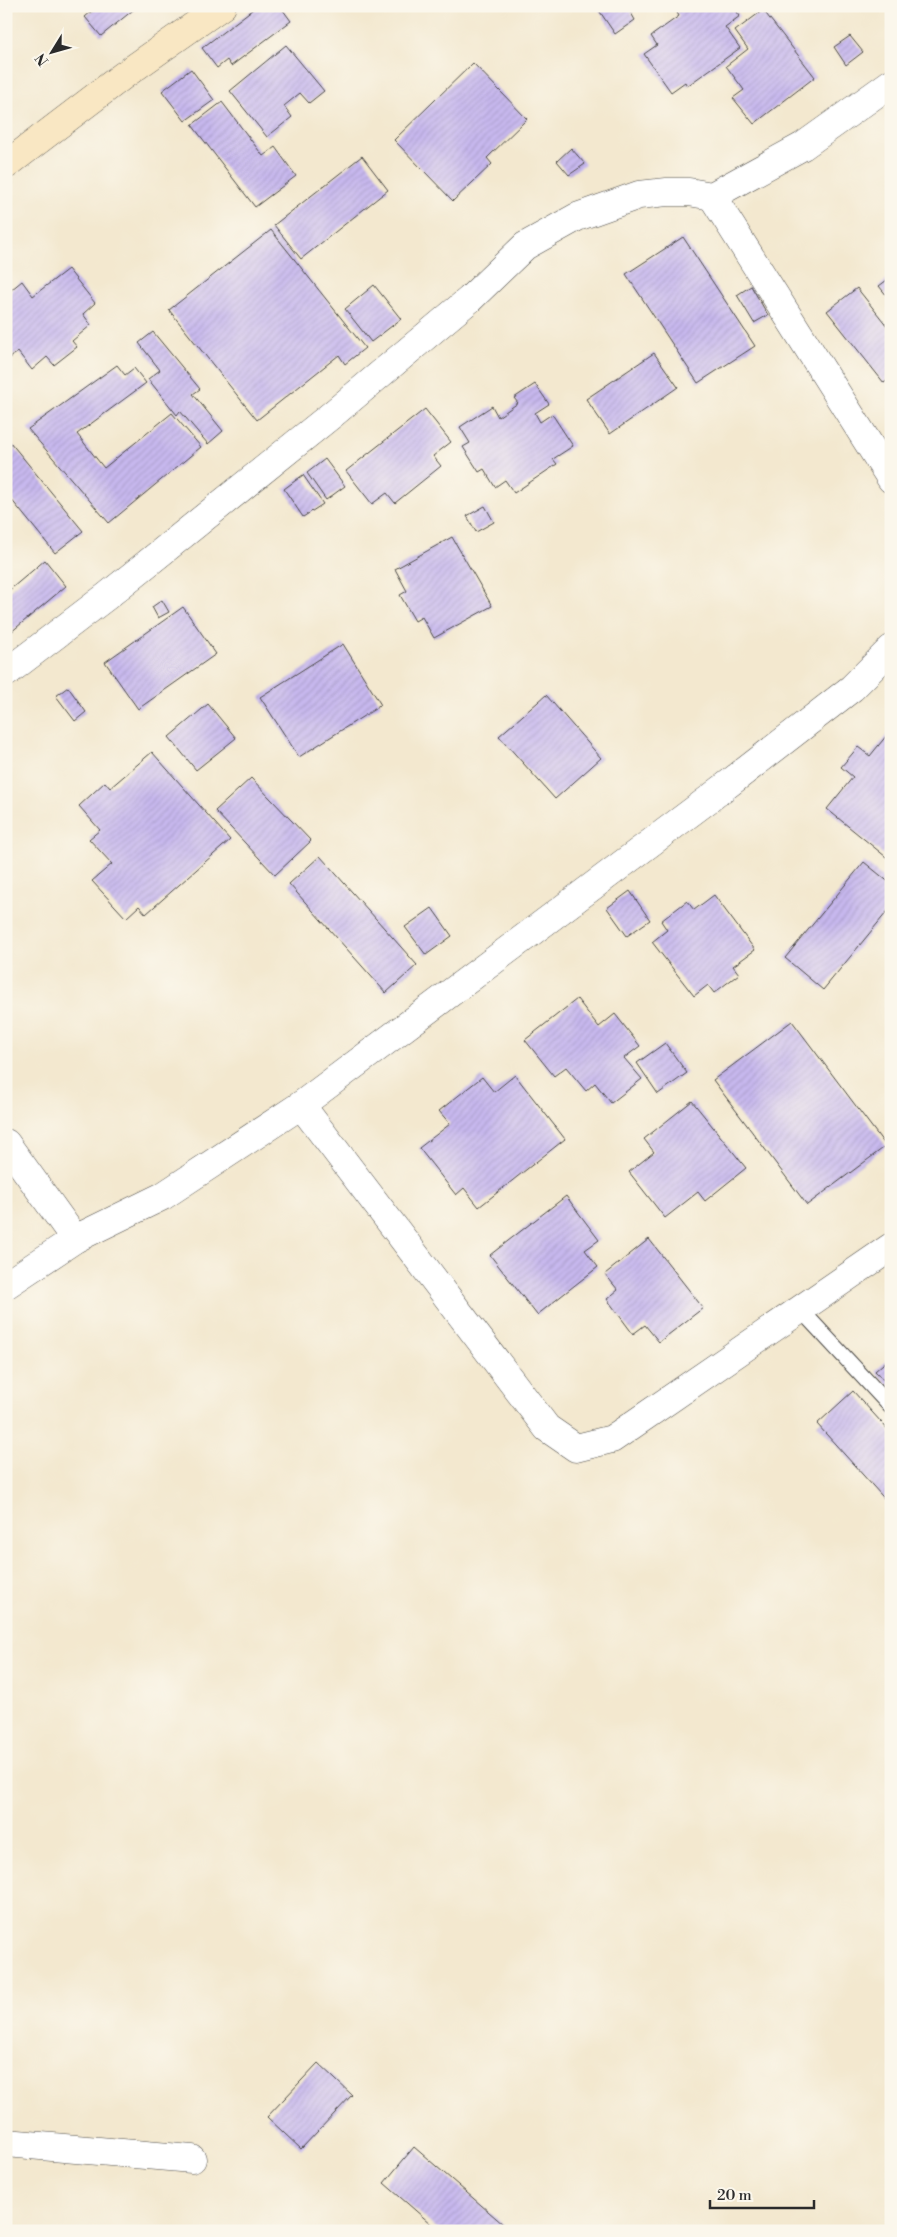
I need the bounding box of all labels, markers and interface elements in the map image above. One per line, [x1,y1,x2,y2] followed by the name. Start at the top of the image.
[28,28,78,78] north arrow
[32,49,53,69] text: N
[710,2177,813,2209] scale bar
[717,2186,752,2205] text: 20 m

